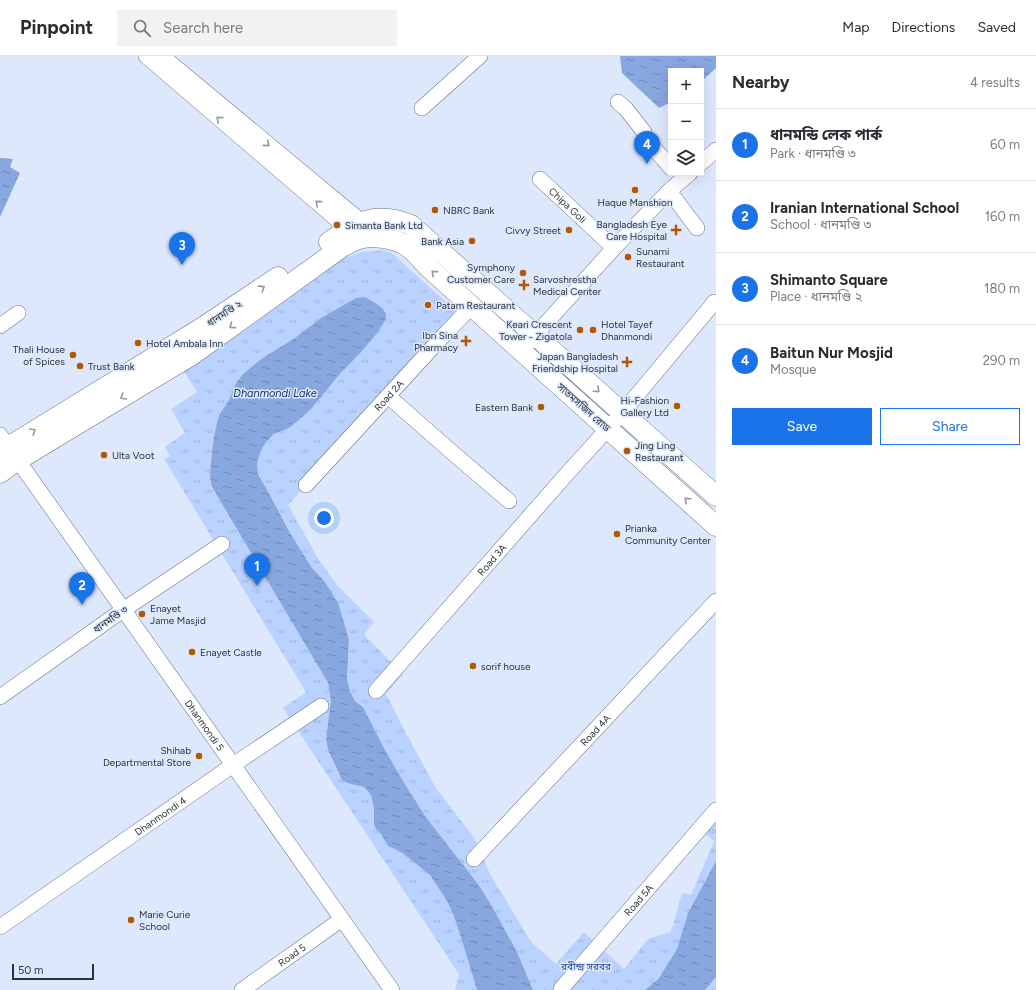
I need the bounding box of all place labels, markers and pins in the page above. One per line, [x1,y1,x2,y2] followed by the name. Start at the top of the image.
[634,131,660,164] pin: 4
[630,185,640,195] marker: Haque Manshion
[598,196,673,209] place label: Haque Manshion
[443,204,495,217] place label: NBRC Bank
[430,205,440,215] marker: NBRC Bank
[596,218,668,243] place label: Bangladesh Eye Care Hospital
[345,219,423,232] place label: Simanta Bank Ltd
[332,220,342,230] marker: Simanta Bank Ltd
[505,224,561,237] place label: Civvy Street
[670,224,682,236] marker: Bangladesh Eye Care Hospital
[564,225,574,235] marker: Civvy Street
[169,232,195,265] pin: 3
[421,235,464,248] place label: Bank Asia
[467,236,477,246] marker: Bank Asia
[636,245,685,270] place label: Sunami Restaurant
[623,252,633,262] marker: Sunami Restaurant
[447,261,516,286] place label: Symphony Customer Care
[518,268,528,278] marker: Symphony Customer Care
[533,273,602,298] place label: Sarvoshrestha Medical Center
[518,279,530,291] marker: Sarvoshrestha Medical Center
[436,299,515,312] place label: Patam Restaurant
[423,300,433,310] marker: Patam Restaurant
[499,318,572,343] place label: Keari Crescent Tower - Zigatola
[601,318,653,343] place label: Hotel Tayef Dhanmondi
[575,325,585,335] marker: Keari Crescent Tower - Zigatola
[588,325,598,335] marker: Hotel Tayef Dhanmondi
[414,329,459,354] place label: Ibn Sina Pharmacy
[461,336,471,346] marker: Ibn Sina Pharmacy
[146,337,223,350] place label: Hotel Ambala Inn
[133,338,143,348] marker: Hotel Ambala Inn
[13,343,66,368] place label: Thali House of Spices
[68,350,78,360] marker: Thali House of Spices
[532,350,618,375] place label: Japan Bangladesh Friendship Hospital
[621,356,633,368] marker: Japan Bangladesh Friendship Hospital
[88,360,135,373] place label: Trust Bank
[75,361,85,371] marker: Trust Bank
[621,394,669,419] place label: Hi-Fashion Gallery Ltd
[475,401,533,414] place label: Eastern Bank
[672,401,682,411] marker: Hi-Fashion Gallery Ltd
[536,402,546,412] marker: Eastern Bank
[635,439,684,464] place label: Jing Ling Restaurant
[622,446,632,456] marker: Jing Ling Restaurant
[112,449,155,462] place label: Ulta Voot
[99,450,109,460] marker: Ulta Voot
[625,522,711,547] place label: Prianka Community Center
[612,529,622,539] marker: Prianka Community Center
[244,553,270,586] pin: 1
[69,572,95,605] pin: 2
[150,602,206,627] place label: Enayet Jame Masjid
[137,609,147,619] marker: Enayet Jame Masjid
[200,646,262,659] place label: Enayet Castle
[187,647,197,657] marker: Enayet Castle
[481,660,531,673] place label: sorif house
[468,661,478,671] marker: sorif house
[103,744,192,769] place label: Shihab Departmental Store
[194,751,204,761] marker: Shihab Departmental Store
[139,908,191,933] place label: Marie Curie School
[126,915,136,925] marker: Marie Curie School

